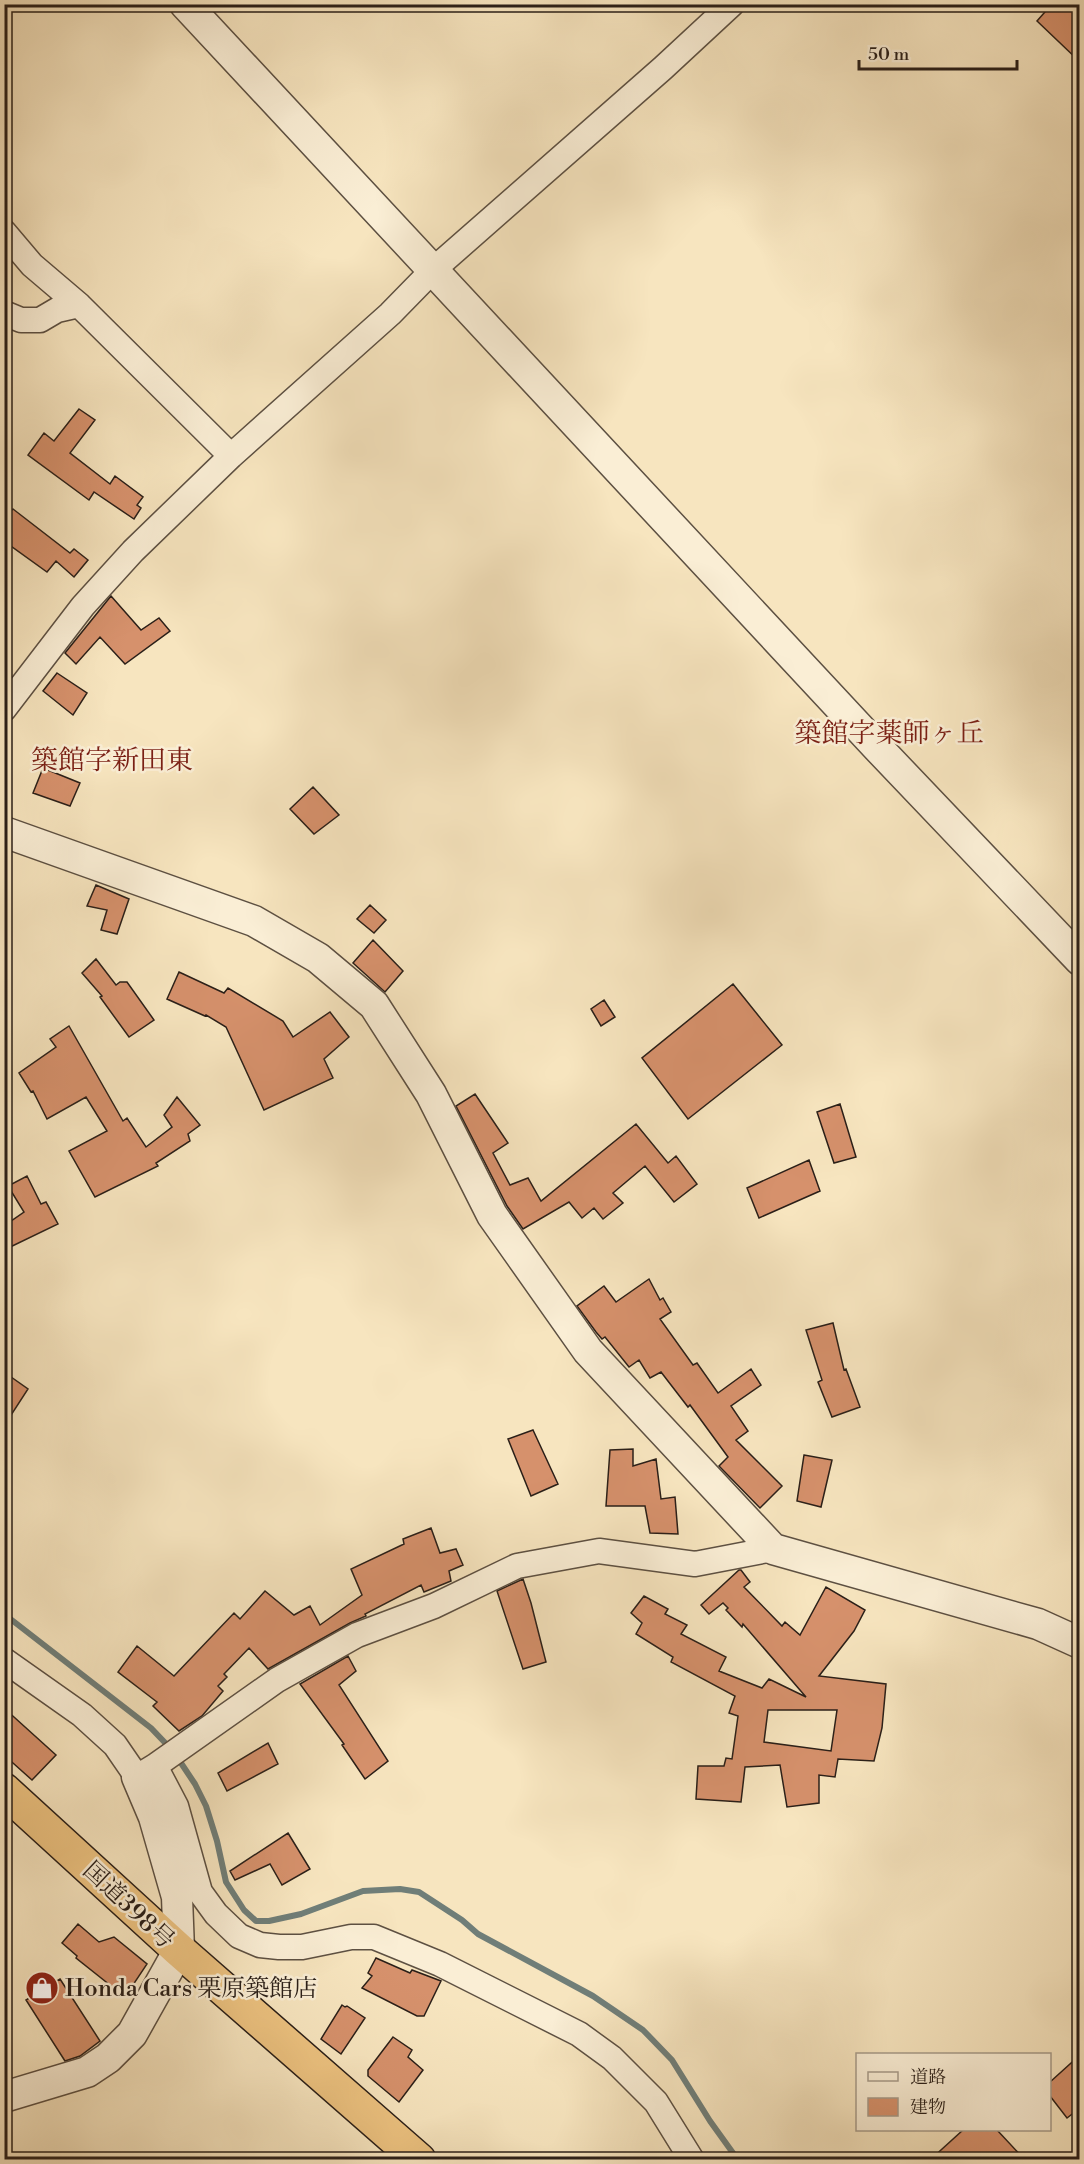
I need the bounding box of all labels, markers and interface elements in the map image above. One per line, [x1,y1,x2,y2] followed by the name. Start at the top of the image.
[859,33,1016,71] scale bar
[868,43,910,66] text: 50 m
[795,717,984,751] district label: 築館字薬師ヶ丘
[31,744,193,778] district label: 築館字新田東
[76,1856,180,1956] street label: 国道398号
[24,1970,60,2006] shop icon: Honda Cars 栗原築館店
[65,1974,317,2004] place label: Honda Cars 栗原築館店
[856,2053,1051,2131] legend
[910,2066,946,2089] text: 道路
[910,2096,946,2119] text: 建物

